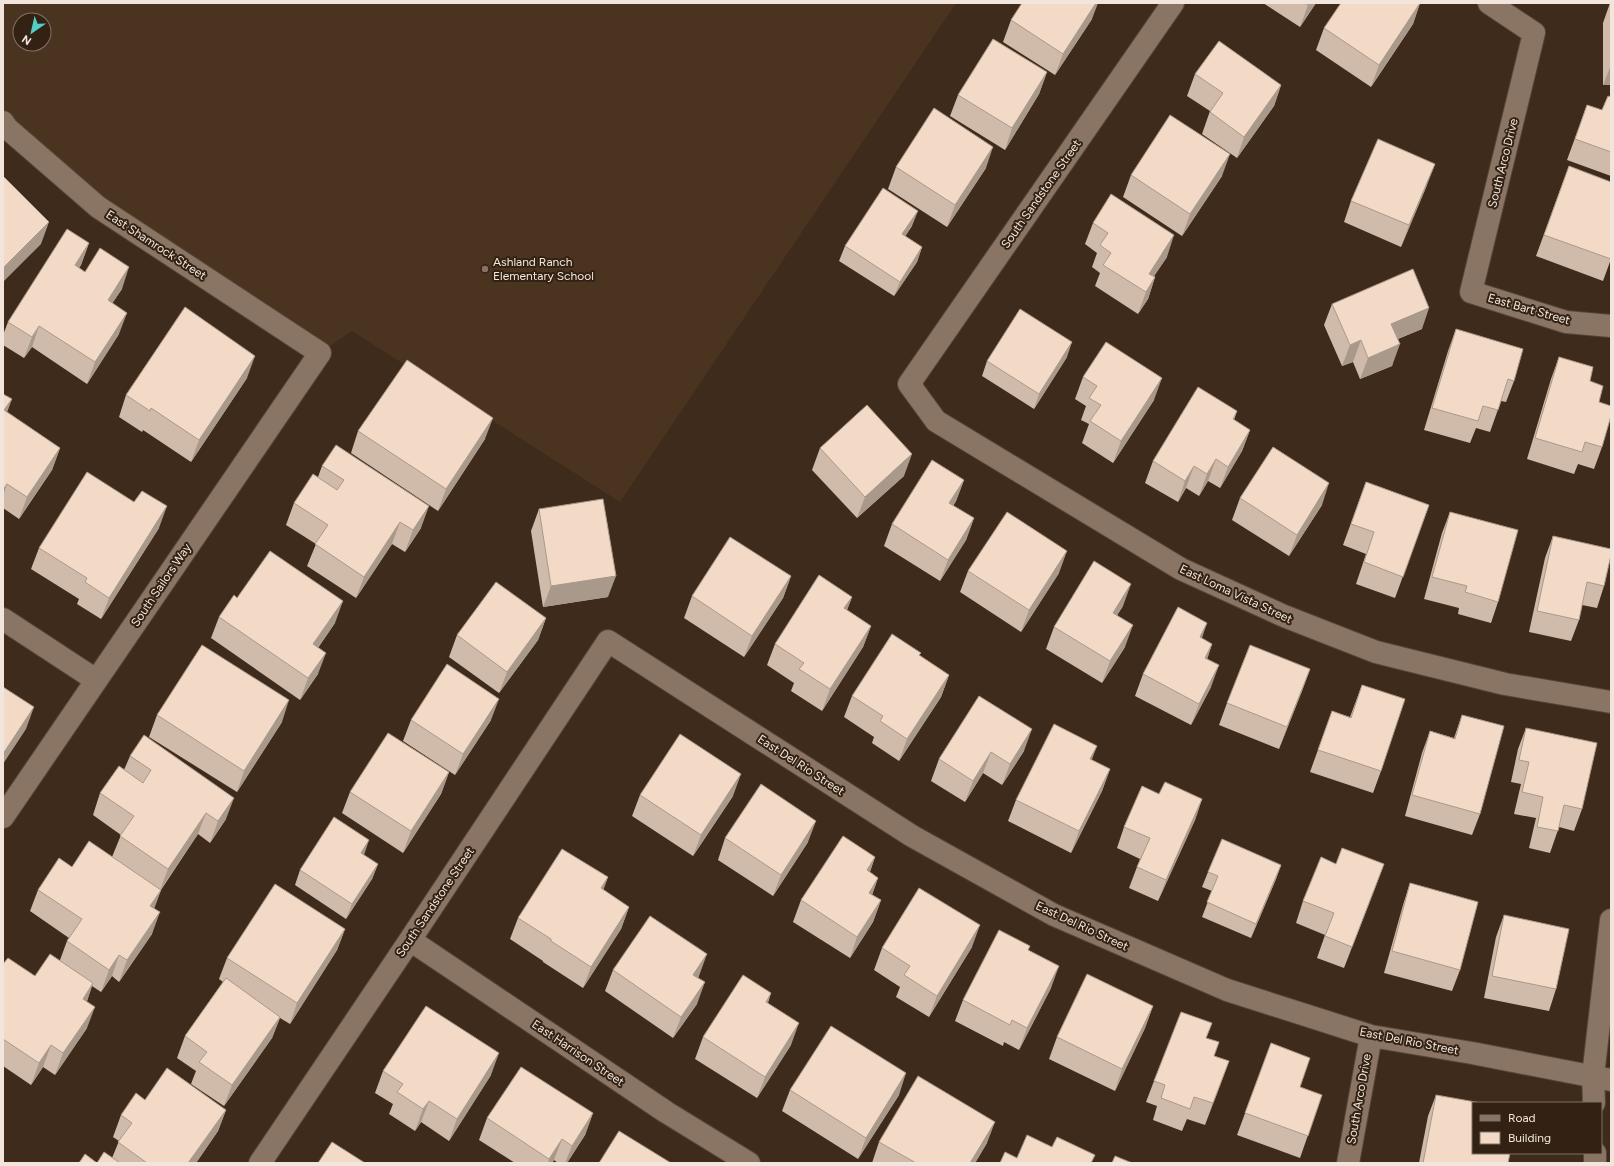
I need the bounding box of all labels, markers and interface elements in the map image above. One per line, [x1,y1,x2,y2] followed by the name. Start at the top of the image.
[12,12,52,52] north arrow
[20,32,34,48] text: N
[1485,116,1521,209] street label: South Arco Drive
[998,137,1084,251] street label: South Sandstone Street
[103,207,209,283] street label: East Shamrock Street
[493,255,594,283] place label: Ashland Ranch Elementary School
[480,264,490,274] marker: Ashland Ranch Elementary School
[1486,291,1572,328] street label: East Bart Street
[128,540,194,629] street label: South Sailors Way
[1177,562,1295,626] street label: East Loma Vista Street
[755,732,847,799] street label: East Del Rio Street
[393,844,477,960] street label: South Sandstone Street
[1033,898,1131,954] street label: East Del Rio Street
[529,1017,627,1089] street label: East Harrison Street
[1358,1025,1460,1058] street label: East Del Rio Street
[1344,1052,1374,1145] street label: South Arco Drive
[1472,1102,1602,1154] legend
[1508,1111,1536,1125] text: Road
[1508,1131,1551,1145] text: Building

